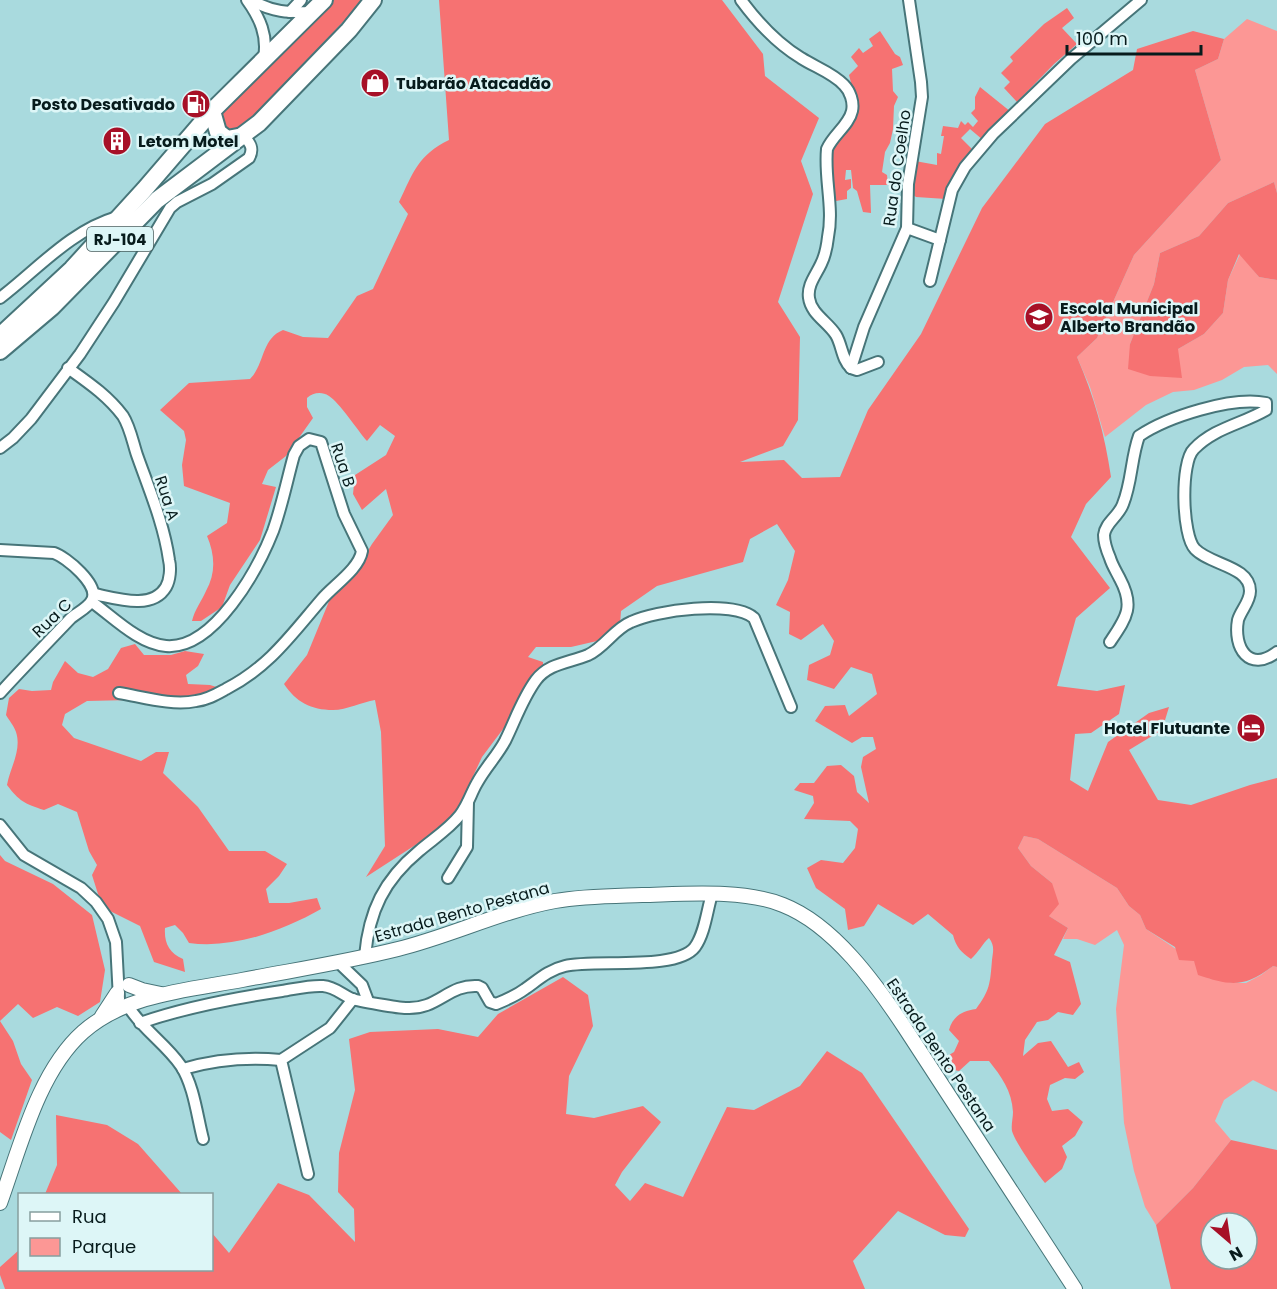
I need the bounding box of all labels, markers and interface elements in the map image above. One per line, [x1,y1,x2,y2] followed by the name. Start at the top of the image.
[1067,18,1200,56] scale bar
[1076,26,1128,51] text: 100 m
[359,67,391,99] shop icon: Tubarão Atacadão
[396,72,551,95] place label: Tubarão Atacadão
[180,88,212,120] fuel station icon: Posto Desativado
[31,93,175,116] place label: Posto Desativado
[877,108,917,228] street label: Rua do Coelho
[101,125,133,157] building icon: Letom Motel
[138,130,238,153] place label: Letom Motel
[87,227,153,251] road number: RJ-104
[1060,297,1198,338] place label: Escola Municipal Alberto Brandão
[1023,301,1055,333] school or university icon: Escola Municipal Alberto Brandão
[325,440,361,490] street label: Rua B
[149,473,185,524] street label: Rua A
[27,593,77,643] street label: Rua C
[1235,712,1267,744] hotel icon: Hotel Flutuante
[1104,717,1230,740] place label: Hotel Flutuante
[372,876,552,948] street label: Estrada Bento Pestana
[881,974,1001,1136] street label: Estrada Bento Pestana
[18,1193,213,1271] legend
[72,1204,107,1229] text: Rua
[1199,1211,1259,1271] north arrow
[72,1234,136,1259] text: Parque
[1225,1241,1247,1267] text: N

